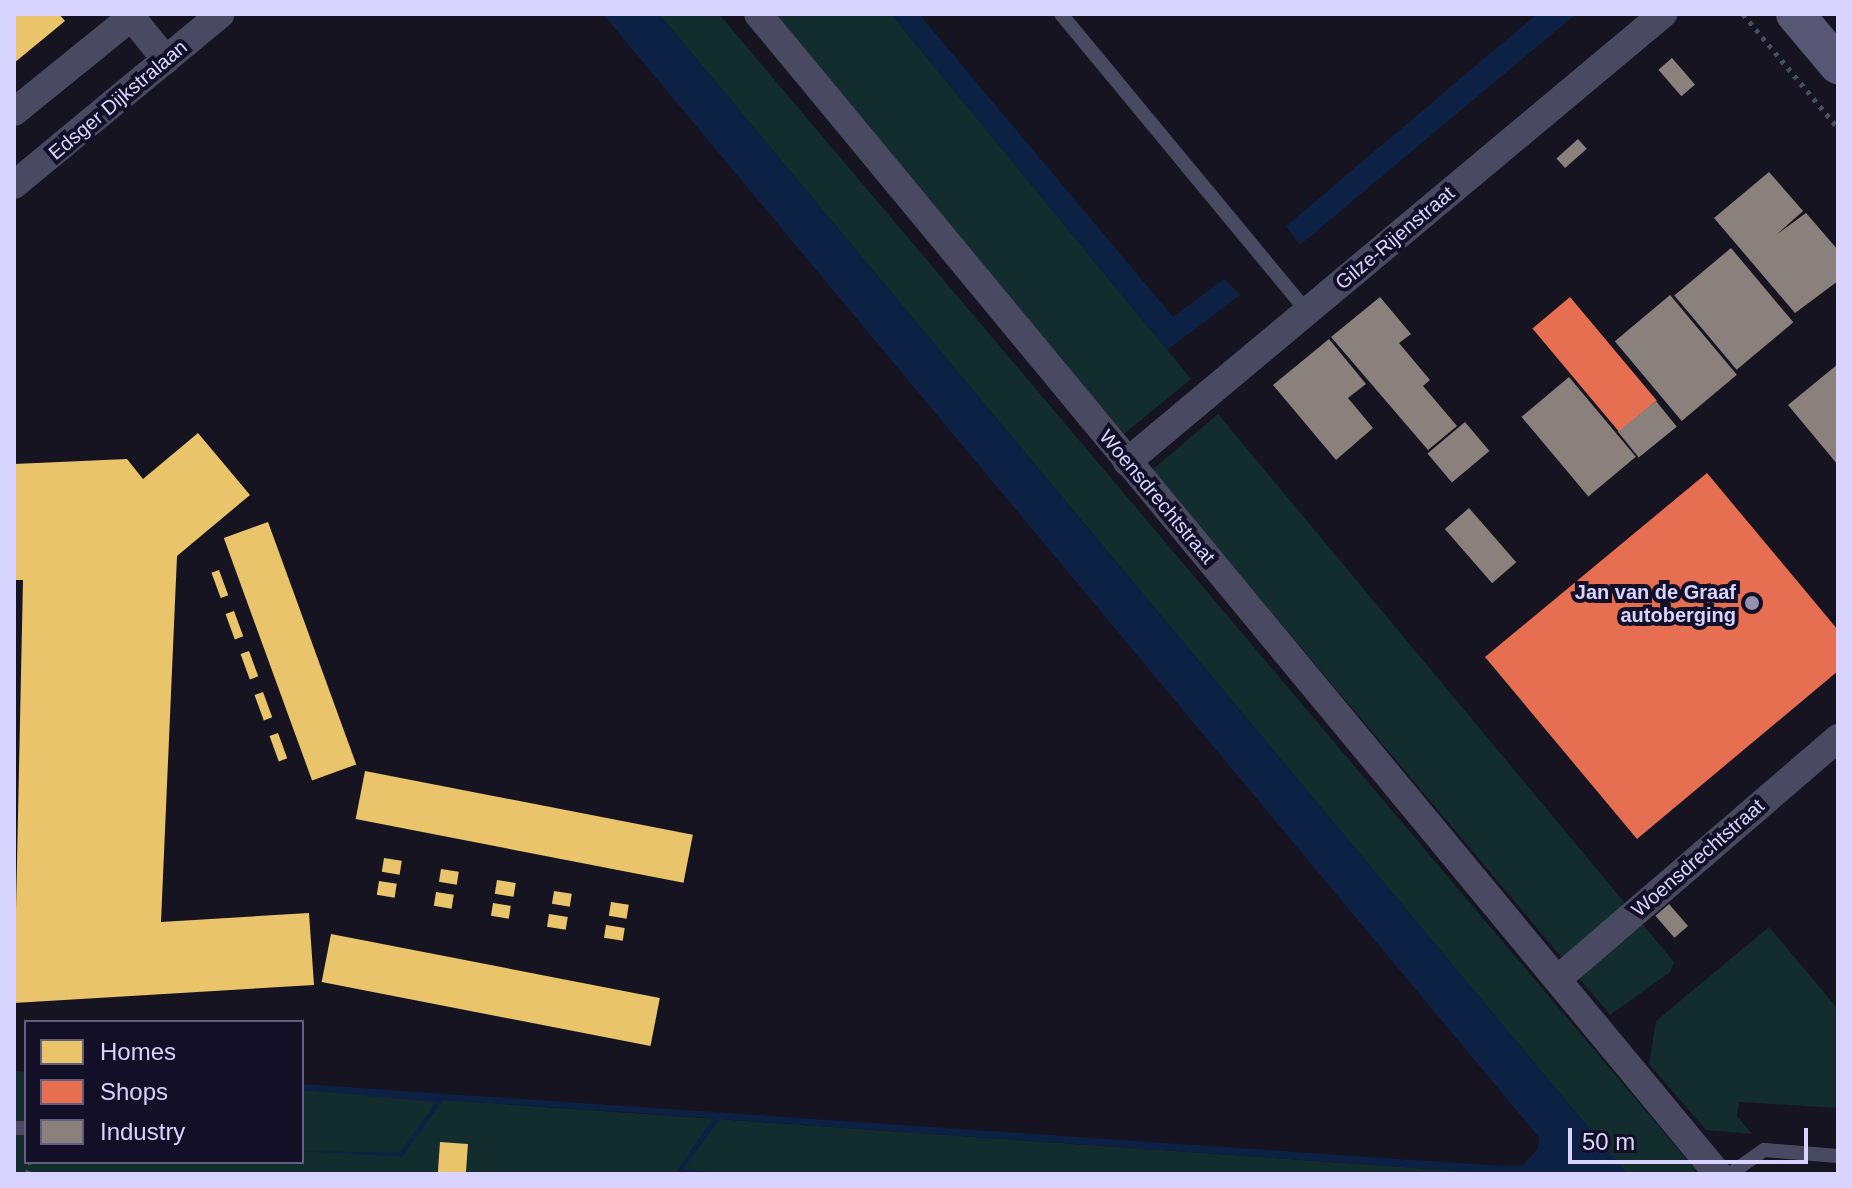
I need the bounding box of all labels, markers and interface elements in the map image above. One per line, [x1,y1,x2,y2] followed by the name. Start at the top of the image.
[44,35,192,165] street label: Edsger Dijkstralaan
[1331,181,1459,295] street label: Gilze-Rijenstraat
[1094,425,1220,569] street label: Woensdrechtstraat
[1575,580,1736,627] place label: Jan van de Graaf autoberging
[1743,594,1761,612] marker: Jan van de Graaf autoberging
[1627,794,1769,922] street label: Woensdrechtstraat
[24,1020,304,1164] legend
[100,1038,176,1065] text: Homes
[100,1078,168,1105] text: Shops
[1572,1112,1812,1162] scale bar
[100,1118,185,1145] text: Industry
[1582,1128,1635,1155] text: 50 m

